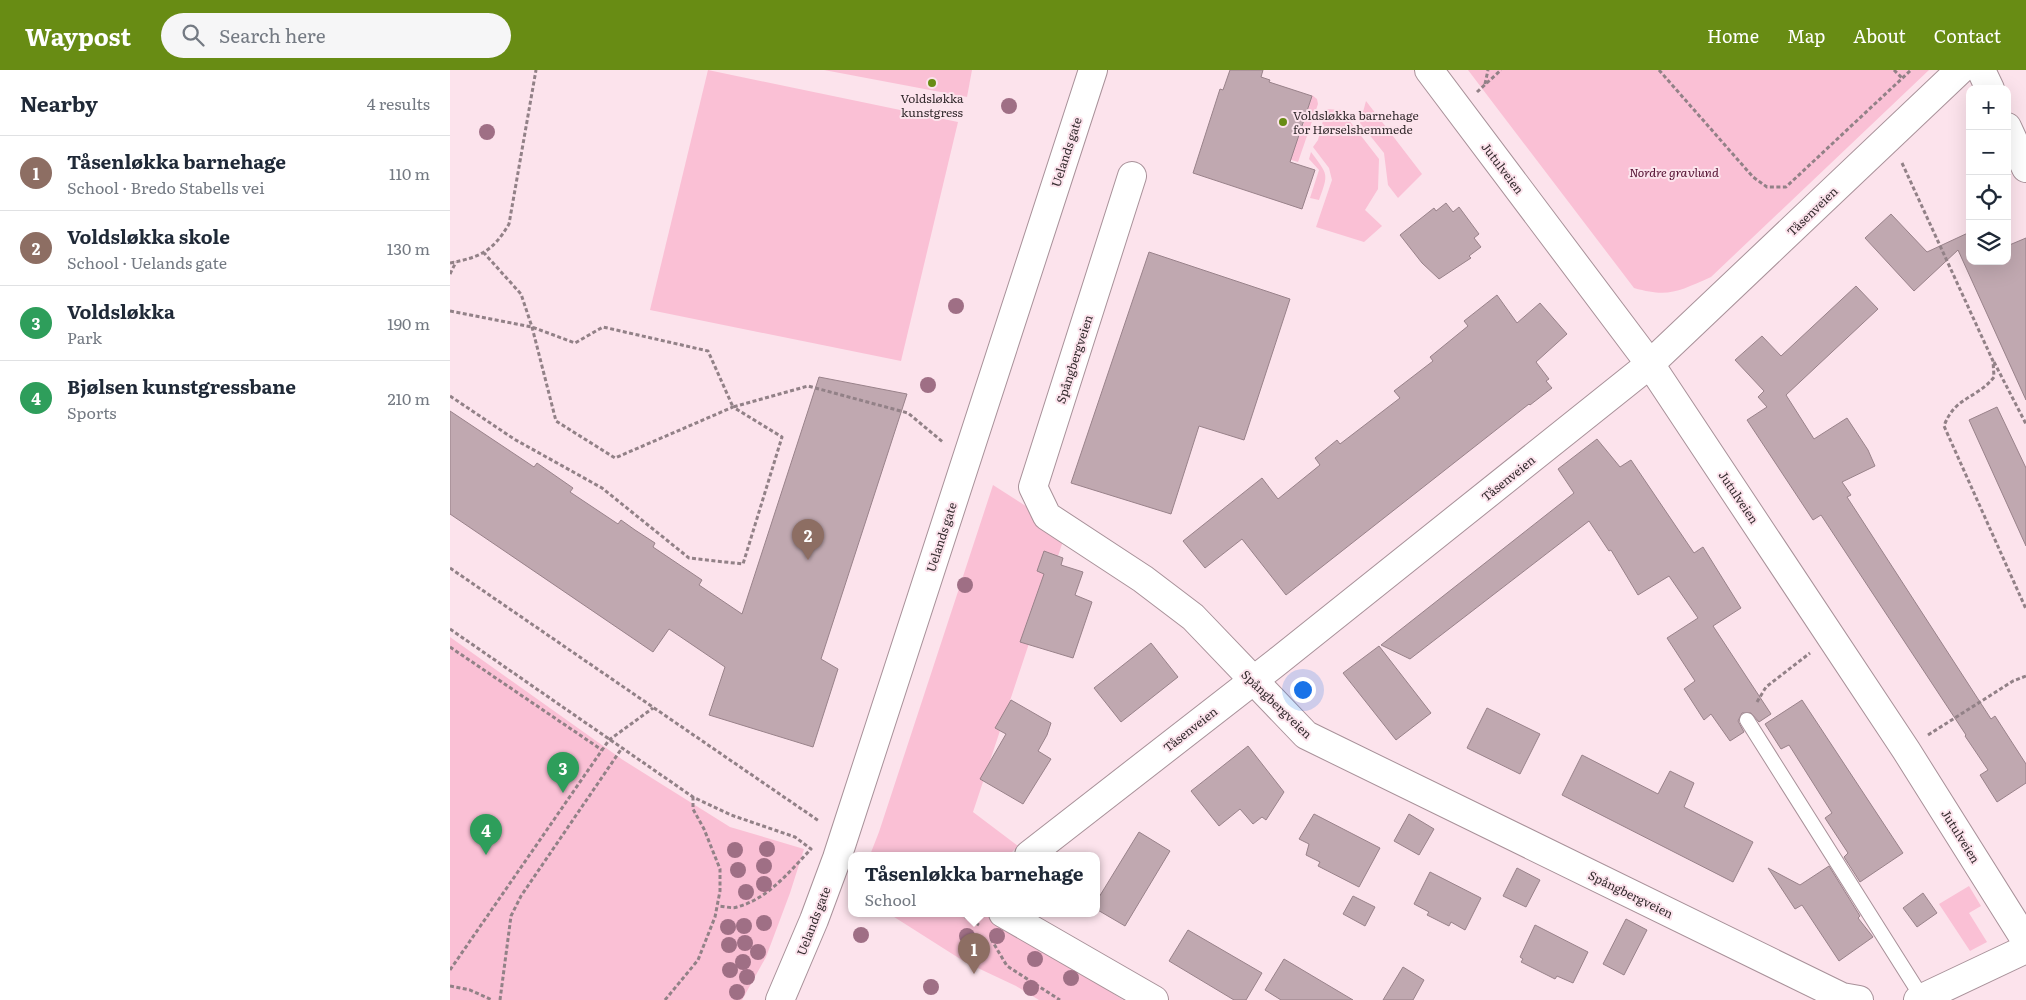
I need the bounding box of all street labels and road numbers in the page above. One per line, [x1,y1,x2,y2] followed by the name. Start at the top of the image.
[1046,115,1086,189] street label: Uelands gate
[1478,138,1528,198] street label: Jutulveien
[1783,182,1841,240] street label: Tåsenveien
[1051,312,1097,406] street label: Spångbergveien
[1477,451,1539,505] street label: Tåsenveien
[1715,467,1763,527] street label: Jutulveien
[921,500,961,574] street label: Uelands gate
[1238,665,1316,743] street label: Spångbergveien
[1159,702,1221,756] street label: Tåsenveien
[1937,806,1985,867] street label: Jutulveien
[1586,866,1676,922] street label: Spångbergveien
[792,884,834,958] street label: Uelands gate

